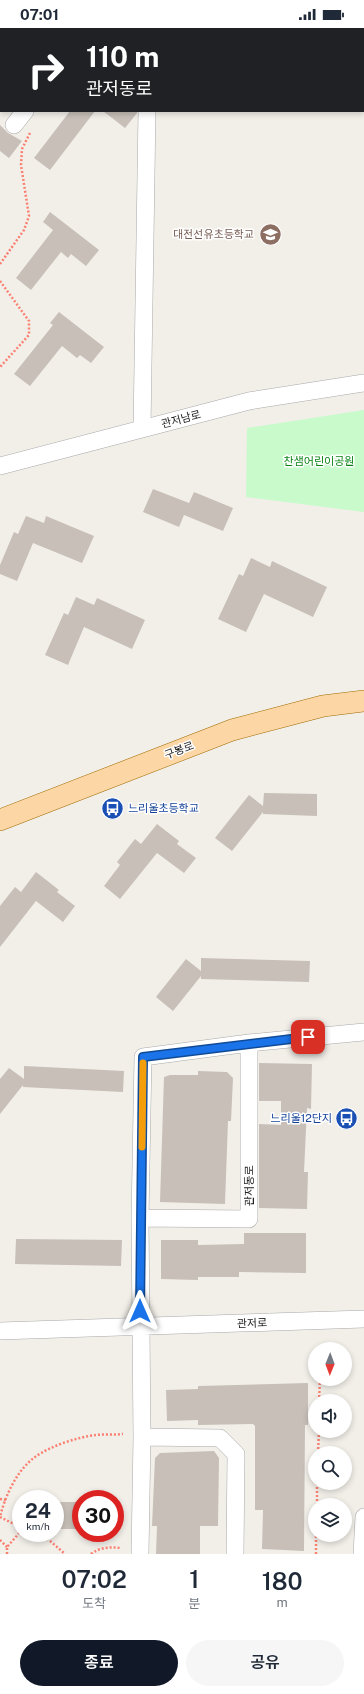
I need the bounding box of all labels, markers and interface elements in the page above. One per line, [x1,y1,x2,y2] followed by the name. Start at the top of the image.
[20,6,59,23] text: 07:01
[86,40,159,73] text: 110 m
[20,44,72,96] icon: right
[86,78,152,99] text: 관저동로
[257,221,283,247] school or university icon: 대전선유초등학교
[173,228,254,240] place label: 대전선유초등학교
[160,408,202,430] street label: 관저남로
[284,455,354,467] park label: 찬샘어린이공원
[163,739,195,761] street label: 구봉로
[99,795,125,821] bus stop icon: 느리울초등학교
[128,802,199,814] place label: 느리울초등학교
[291,1020,325,1054] pin
[297,1026,319,1048] icon: arrive
[334,1105,360,1131] bus stop icon: 느리울12단지
[270,1112,332,1124] place label: 느리울12단지
[243,1166,255,1206] street label: 관저동로
[119,1290,161,1332] position arrow
[237,1316,267,1330] street label: 관저로
[308,1342,352,1386] north arrow
[308,1342,352,1542] map controls
[308,1394,352,1438] button: sound
[308,1446,352,1490] button: search
[72,1490,124,1542] speed limit sign: 30
[308,1498,352,1542] button: layers
[25,1499,51,1523] text: 24
[26,1520,50,1532] text: km/h
[61,1565,127,1593] text: 07:02
[189,1565,199,1593] text: 1
[262,1567,303,1595] text: 180
[276,1595,288,1610] text: m
[82,1596,106,1611] text: 도착
[188,1596,200,1611] text: 분
[20,1640,178,1686] button: 종료
[186,1640,344,1686] button: 공유

